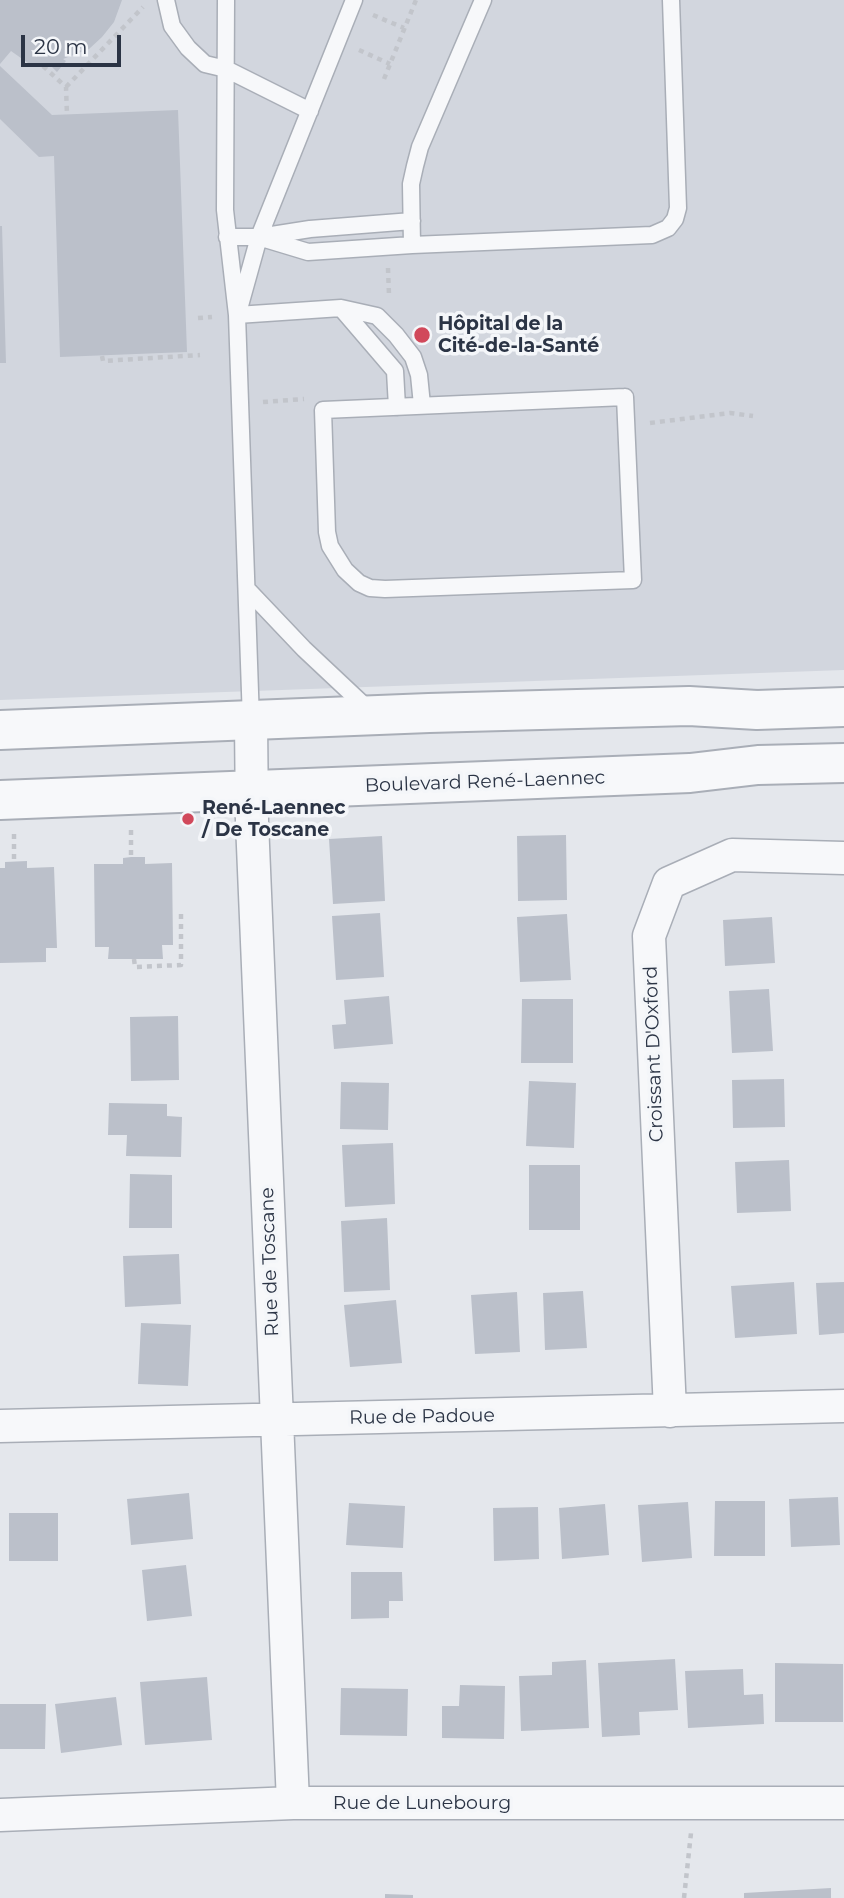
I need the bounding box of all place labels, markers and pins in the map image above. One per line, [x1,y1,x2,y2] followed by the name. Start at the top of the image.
[438,313,599,357] place label: Hôpital de la Cité-de-la-Santé
[412,325,432,345] marker: Hôpital de la Cité-de-la-Santé
[202,797,346,841] place label: René-Laennec / De Toscane
[180,811,196,827] marker: René-Laennec / De Toscane

